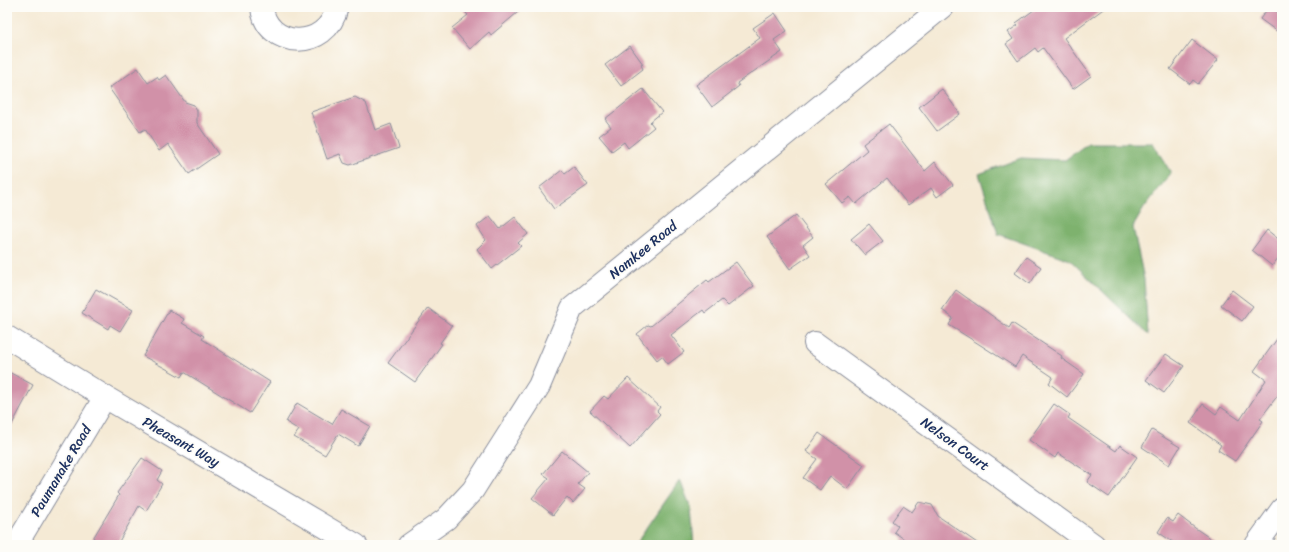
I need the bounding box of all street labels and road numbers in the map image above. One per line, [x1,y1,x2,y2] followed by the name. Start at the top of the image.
[603,213,684,286] street label: Namkee Road
[138,410,225,475] street label: Pheasant Way
[915,410,995,478] street label: Nelson Court
[24,419,99,522] street label: Paumanake Road

